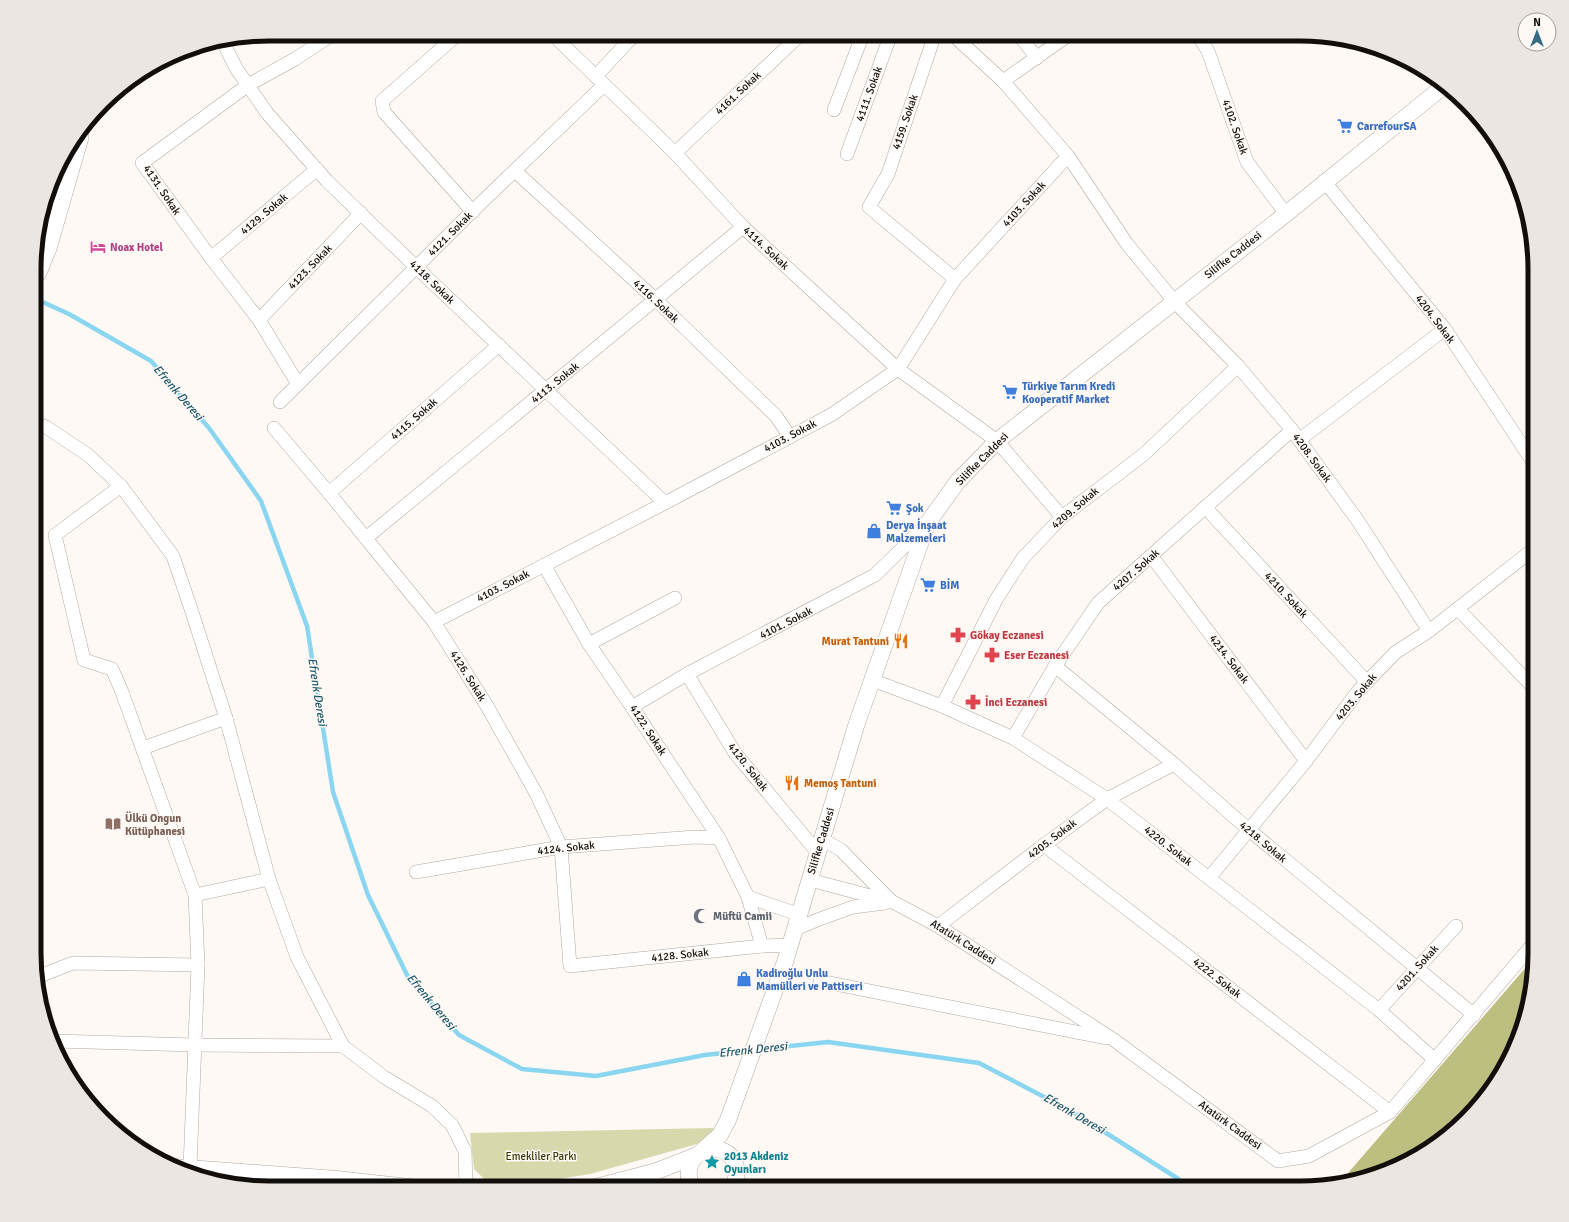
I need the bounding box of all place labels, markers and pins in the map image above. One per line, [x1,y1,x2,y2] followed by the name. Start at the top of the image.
[1336,117,1354,135] supermarket icon: CarrefourSA
[1357,120,1417,133] place label: CarrefourSA
[89,238,107,256] hotel icon: Noax Hotel
[110,241,164,254] place label: Noax Hotel
[1022,380,1115,406] place label: Türkiye Tarım Kredi Kooperatif Market
[1001,383,1019,401] supermarket icon: Türkiye Tarım Kredi Kooperatif Market
[885,499,903,517] supermarket icon: Şok
[906,502,924,515] place label: Şok
[886,518,947,545] place label: Derya İnşaat Malzemeleri
[865,522,883,540] shop icon: Derya İnşaat Malzemeleri
[919,576,937,594] supermarket icon: BİM
[940,578,959,592] place label: BİM
[949,626,967,644] pharmacy icon: Gökay Eczanesi
[970,629,1044,642] place label: Gökay Eczanesi
[892,632,910,650] restaurant icon: Murat Tantuni
[821,635,889,648] place label: Murat Tantuni
[983,646,1001,664] pharmacy icon: Eser Eczanesi
[1004,649,1069,662] place label: Eser Eczanesi
[964,693,982,711] pharmacy icon: İnci Eczanesi
[985,695,1047,709] place label: İnci Eczanesi
[783,774,801,792] restaurant icon: Memoş Tantuni
[804,777,877,790] place label: Memoş Tantuni
[125,811,185,838] place label: Ülkü Ongun Kütüphanesi
[104,815,122,833] library icon: Ülkü Ongun Kütüphanesi
[692,907,710,925] mosque icon: Müftü Camii
[713,910,772,923] place label: Müftü Camii
[756,967,863,993] place label: Kadiroğlu Unlu Mamülleri ve Pattiseri
[735,970,753,988] shop icon: Kadiroğlu Unlu Mamülleri ve Pattiseri
[724,1150,789,1176] place label: 2013 Akdeniz Oyunları
[703,1153,721,1171] place icon: 2013 Akdeniz Oyunları

